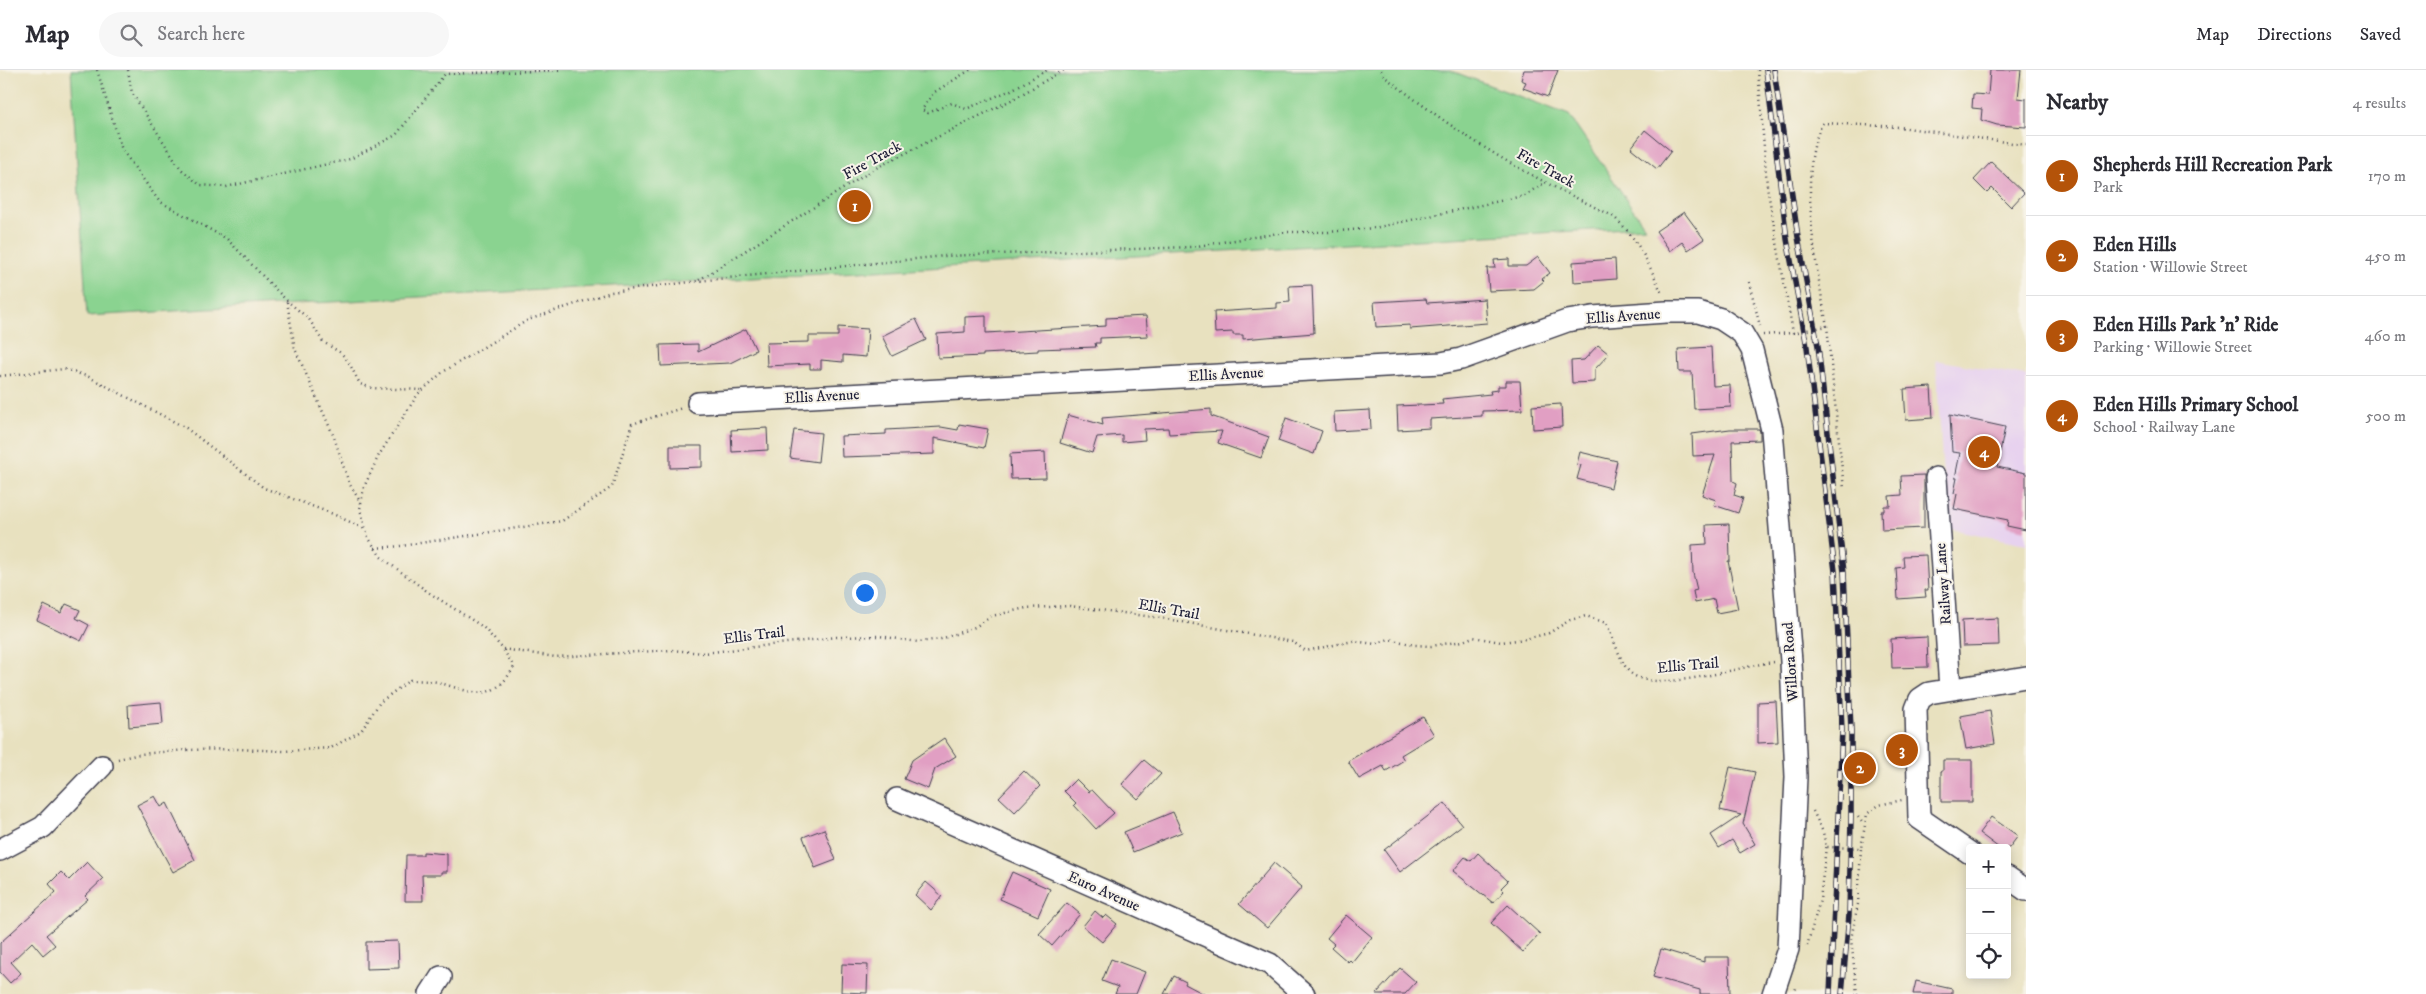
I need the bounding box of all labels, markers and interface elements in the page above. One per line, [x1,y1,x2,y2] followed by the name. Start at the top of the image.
[99,12,449,57] search box
[25,20,69,50] text: Map
[117,21,145,49] icon: search
[157,23,245,46] text: Search here
[2196,24,2229,46] text: Map
[2257,24,2332,46] text: Directions
[2360,24,2401,46] text: Saved
[2046,90,2108,116] text: Nearby
[2353,93,2406,113] text: 4 results
[840,136,905,184] street label: Fire Track
[1513,145,1579,192] street label: Fire Track
[2093,154,2333,177] text: Shepherds Hill Recreation Park
[2059,166,2065,186] text: 1
[2368,166,2406,186] text: 170 m
[2093,177,2123,197] text: Park
[839,187,871,225] pin: 1
[2093,234,2176,257] text: Eden Hills
[2058,246,2066,266] text: 2
[2365,246,2406,266] text: 450 m
[2093,257,2248,277] text: Station · Willowie Street
[1585,304,1661,329] street label: Ellis Avenue
[2093,314,2278,337] text: Eden Hills Park 'n' Ride
[2059,326,2065,346] text: 3
[2364,326,2406,346] text: 460 m
[2093,337,2252,357] text: Parking · Willowie Street
[1188,363,1264,386] street label: Ellis Avenue
[784,385,860,408] street label: Ellis Avenue
[2093,394,2298,417] text: Eden Hills Primary School
[2057,406,2067,426] text: 4
[2365,406,2406,426] text: 500 m
[2093,417,2235,437] text: School · Railway Lane
[1968,433,2000,471] pin: 4
[1931,542,1956,626] street label: Railway Lane
[852,580,878,606] your location
[1137,595,1202,624] street label: Ellis Trail
[1778,621,1803,704] street label: Willora Road
[722,622,786,649] street label: Ellis Trail
[1656,653,1720,678] street label: Ellis Trail
[1886,731,1918,769] pin: 3
[1844,749,1876,787] pin: 2
[1966,844,2011,979] map controls
[1966,844,2011,889] button: +
[1065,867,1143,916] street label: Euro Avenue
[1966,889,2011,934] button: −
[1966,934,2011,979] button: locate

